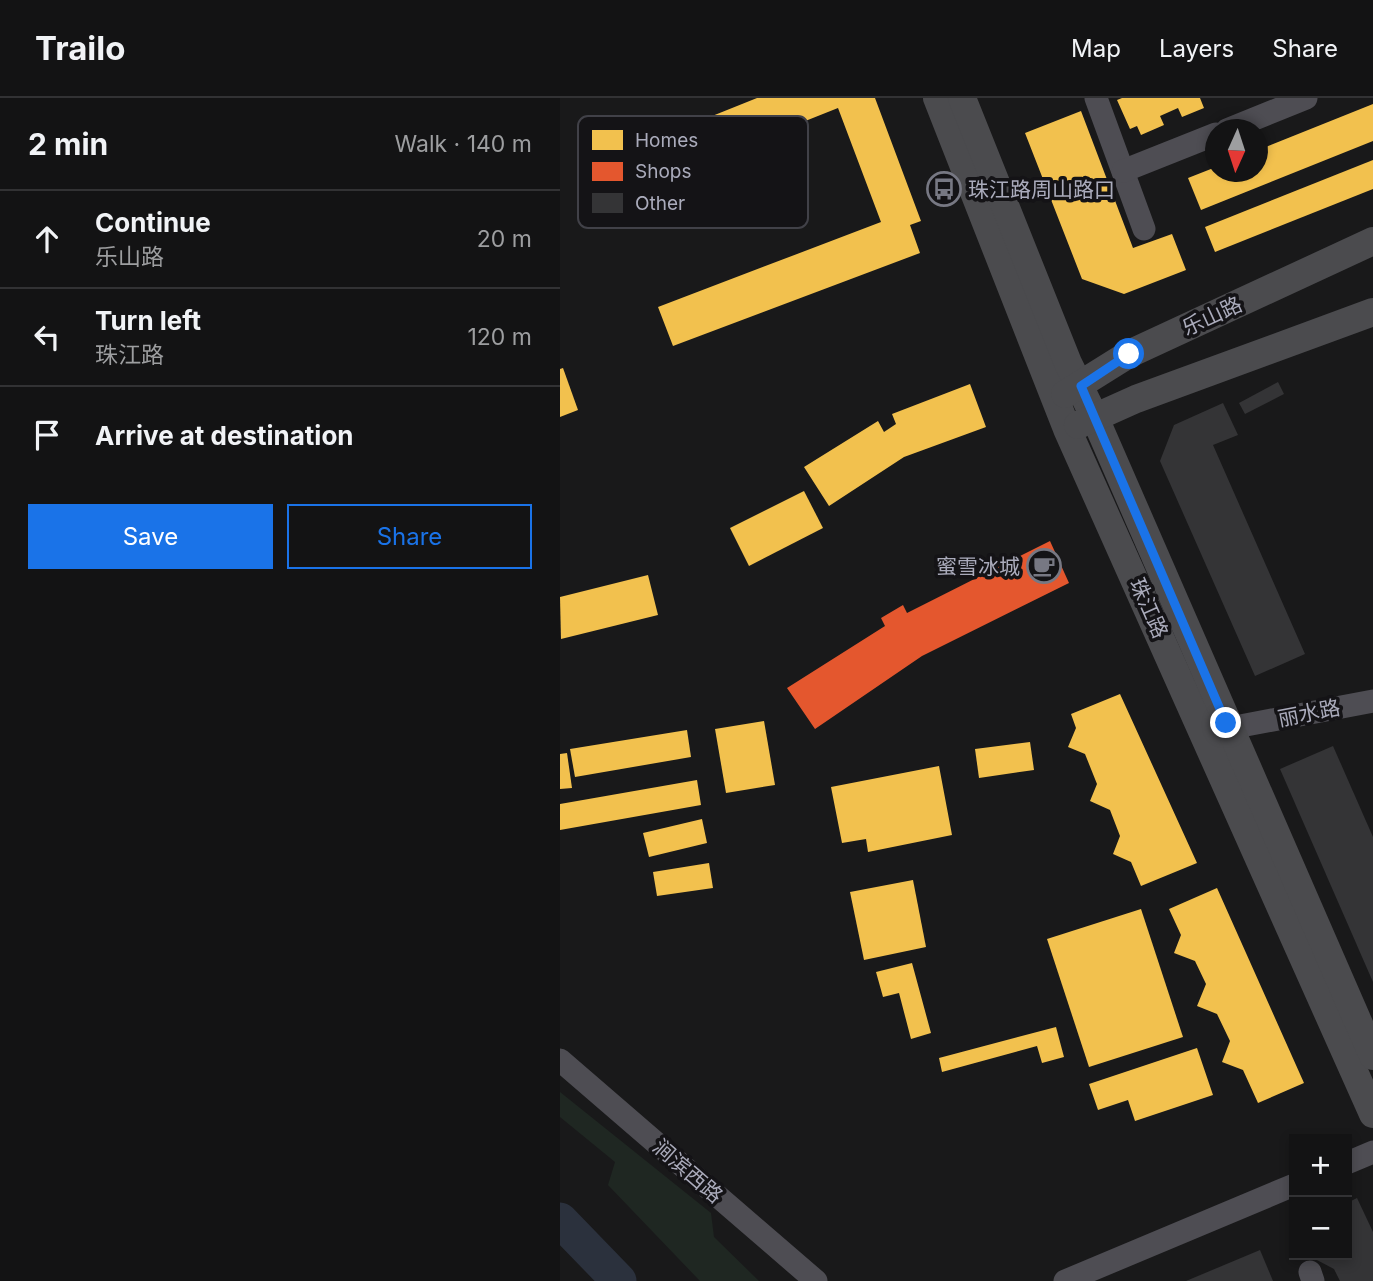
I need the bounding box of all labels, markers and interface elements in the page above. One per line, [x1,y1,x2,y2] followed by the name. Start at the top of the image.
[35,28,125,68] text: Trailo
[1071,34,1121,63] text: Map
[1159,34,1234,63] text: Layers
[1272,34,1338,63] text: Share
[578,116,808,228] legend
[1205,119,1268,182] north arrow
[28,126,108,162] text: 2 min
[635,129,698,152] text: Homes
[394,130,532,158] text: Walk · 140 m
[635,160,691,183] text: Shops
[925,170,963,208] bus stop icon: 珠江路周山路口
[968,177,1115,202] place label: 珠江路周山路口
[635,192,685,215] text: Other
[95,207,211,238] text: Continue
[28,220,66,258] icon: ahead
[477,225,532,253] text: 20 m
[95,243,164,271] text: 乐山路
[1178,291,1246,341] street label: 乐山路
[95,305,201,336] text: Turn left
[28,318,66,356] icon: left
[467,323,532,351] text: 120 m
[1113,338,1144,369] route start
[95,341,164,369] text: 珠江路
[28,416,66,454] icon: arrive
[95,420,354,451] text: Arrive at destination
[28,504,273,569] button: Save
[287,504,532,569] button: Share
[1025,547,1063,585] cafe icon: 蜜雪冰城
[936,554,1020,579] place label: 蜜雪冰城
[1125,574,1173,642] street label: 珠江路
[1276,695,1342,731] street label: 丽水路
[1210,707,1241,738] route end
[648,1134,728,1208] street label: 涧滨西路
[1289,1134,1352,1260] map controls
[1289,1134,1352,1197] button: +
[1289,1197,1352,1260] button: −

